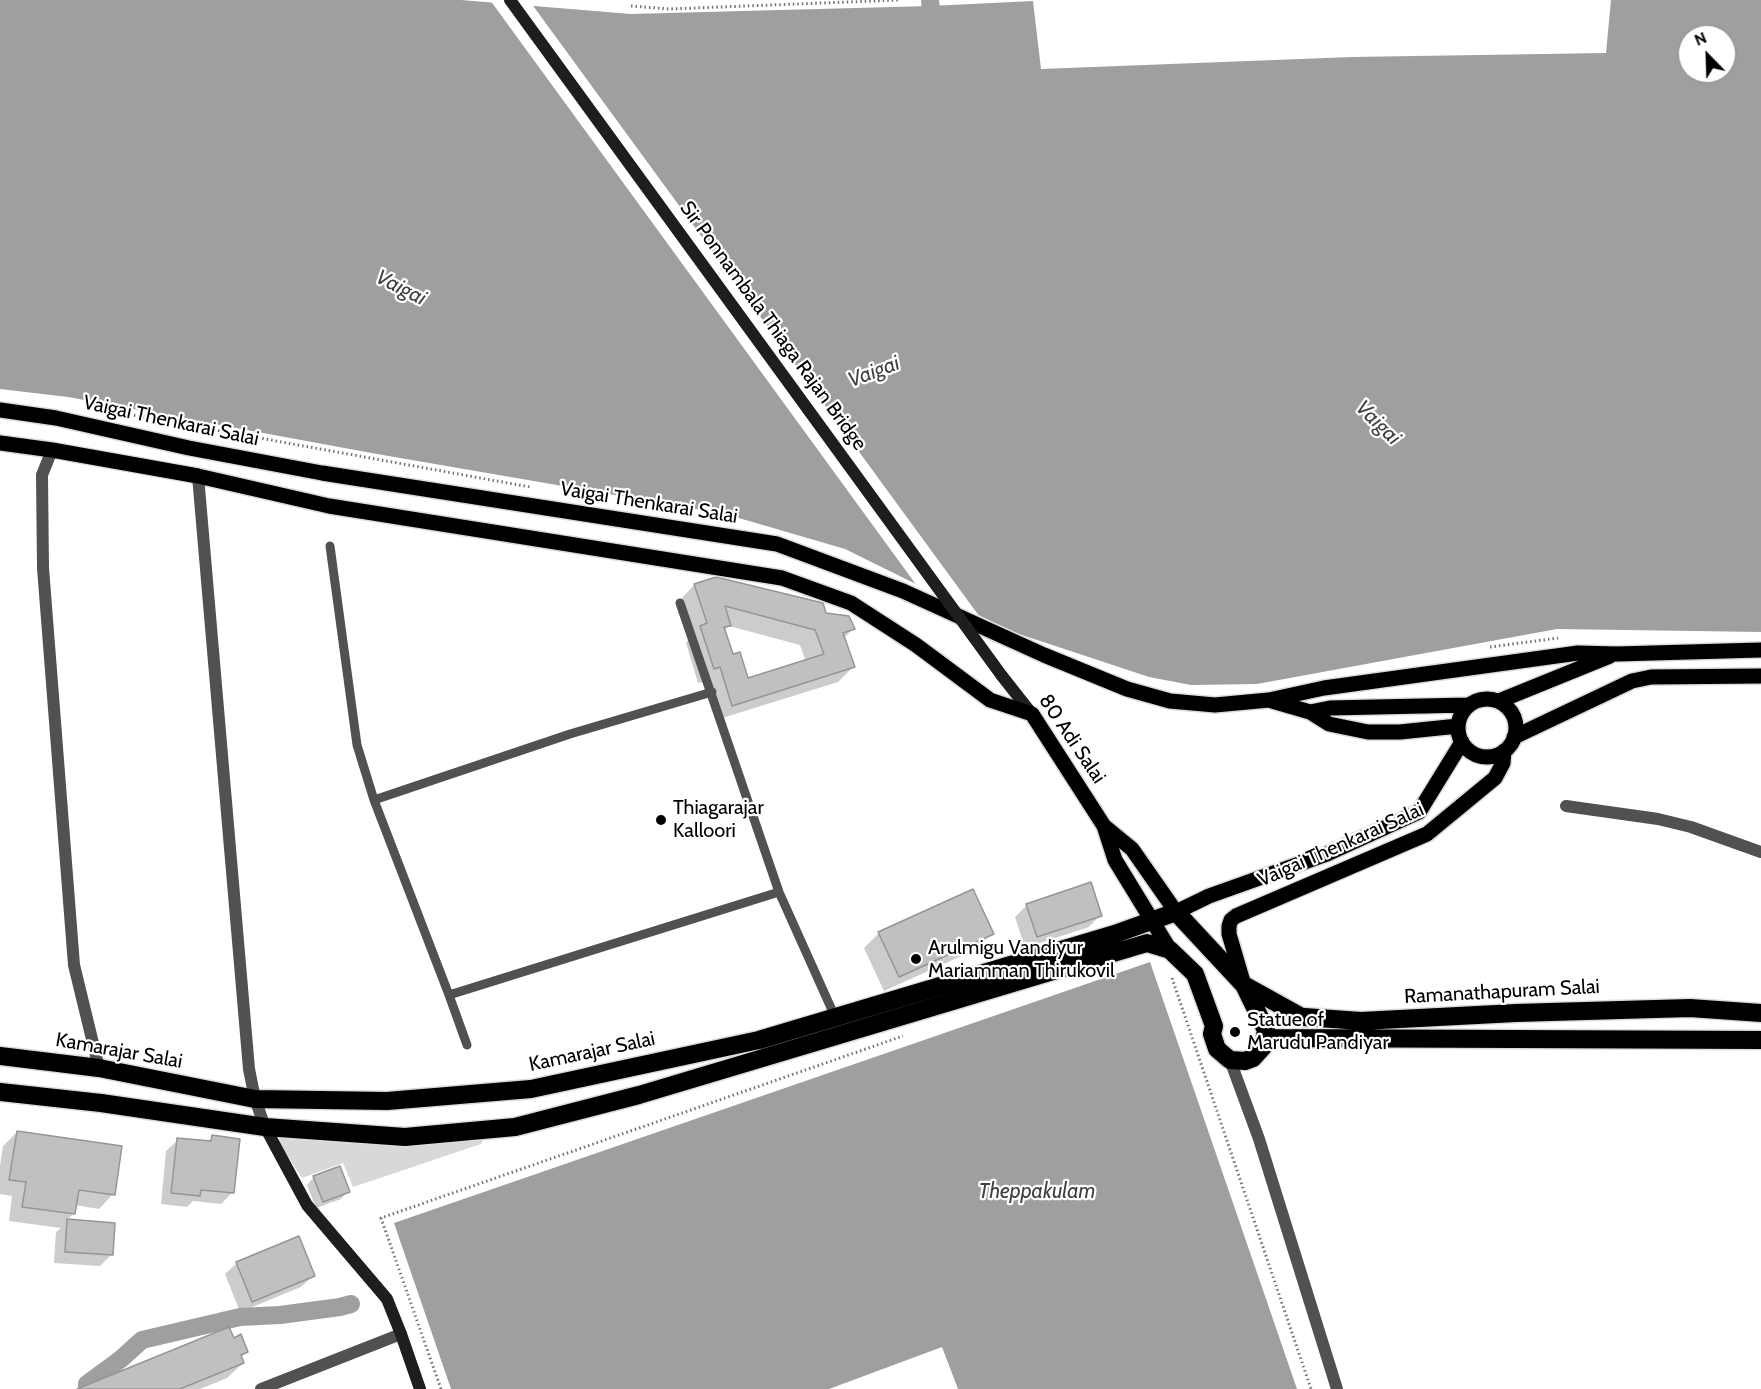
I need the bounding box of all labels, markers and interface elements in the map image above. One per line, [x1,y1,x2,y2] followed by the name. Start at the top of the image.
[1677,24,1737,84] north arrow
[1692,28,1709,50] text: N
[675,197,871,455] street label: Sir Ponnambala Thiaga Rajan Bridge
[372,265,430,311] water label: Vaigai
[845,351,903,393] water label: Vaigai
[81,391,261,451] street label: Vaigai Thenkarai Salai
[1350,396,1406,450] water label: Vaigai
[559,477,739,529] street label: Vaigai Thenkarai Salai
[1033,690,1111,788] street label: 80 Adi Salai
[673,796,764,843] place label: Thiagarajar Kalloori
[1254,798,1428,892] street label: Vaigai Thenkarai Salai
[654,813,668,827] marker: Thiagarajar Kalloori
[928,936,1115,983] place label: Arulmigu Vandiyur Mariamman Thirukovil
[909,952,923,966] marker: Arulmigu Vandiyur Mariamman Thirukovil
[1404,975,1600,1009] street label: Ramanathapuram Salai
[1247,1008,1389,1055] place label: Statue of Marudu Pandiyar
[1228,1025,1242,1039] marker: Statue of Marudu Pandiyar
[527,1027,657,1077] street label: Kamarajar Salai
[54,1028,184,1074] street label: Kamarajar Salai
[979,1179,1095,1205] water label: Theppakulam

